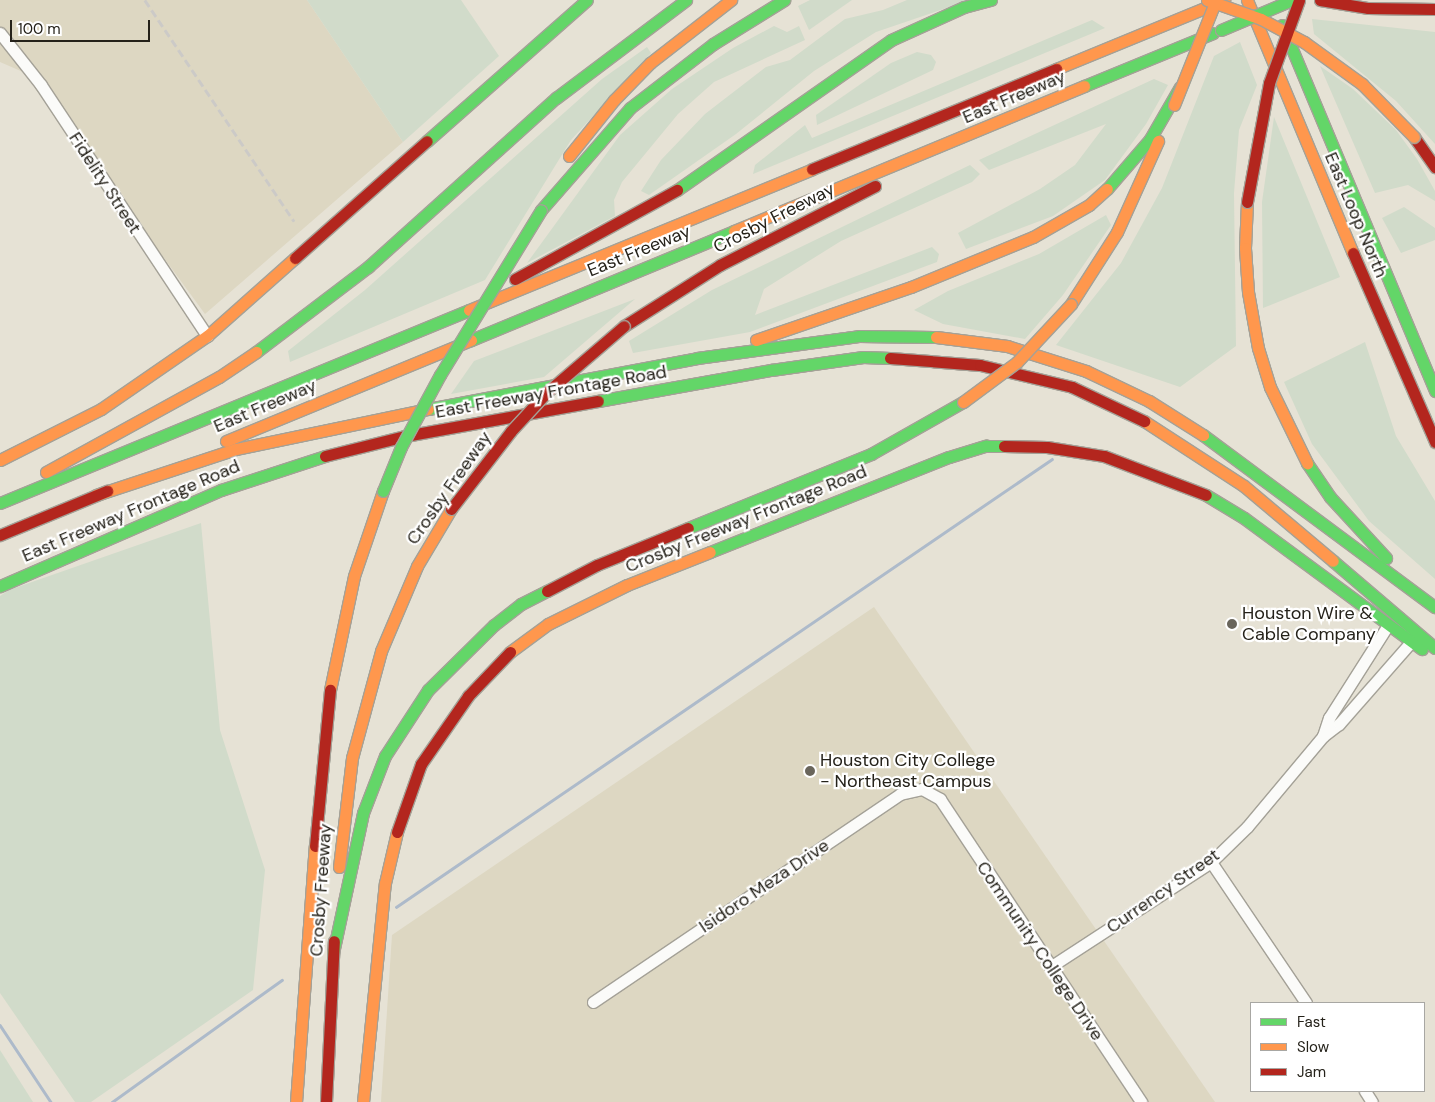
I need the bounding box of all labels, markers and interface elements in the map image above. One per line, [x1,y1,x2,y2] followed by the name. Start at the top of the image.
[12,10,152,42] scale bar
[18,19,61,39] text: 100 m
[959,66,1069,128] street label: East Freeway
[64,128,146,238] street label: Fidelity Street
[1320,149,1392,281] street label: East Loop North
[710,178,838,258] street label: Crosby Freeway
[584,220,694,282] street label: East Freeway
[434,361,668,423] street label: East Freeway Frontage Road
[210,375,320,437] street label: East Freeway
[402,427,496,549] street label: Crosby Freeway
[19,455,243,567] street label: East Freeway Frontage Road
[622,461,870,577] street label: Crosby Freeway Frontage Road
[1242,603,1376,646] place label: Houston Wire & Cable Company
[1226,618,1238,630] marker: Houston Wire & Cable Company
[820,750,995,792] place label: Houston City College - Northeast Campus
[804,765,816,777] marker: Houston City College - Northeast Campus
[306,823,336,957] street label: Crosby Freeway
[695,835,833,937] street label: Isidoro Meza Drive
[1102,844,1224,938] street label: Currency Street
[972,857,1108,1045] street label: Community College Drive
[1250,1002,1425,1092] legend
[1297,1012,1326,1032] text: Fast
[1297,1037,1329,1057] text: Slow
[1297,1062,1326,1082] text: Jam

